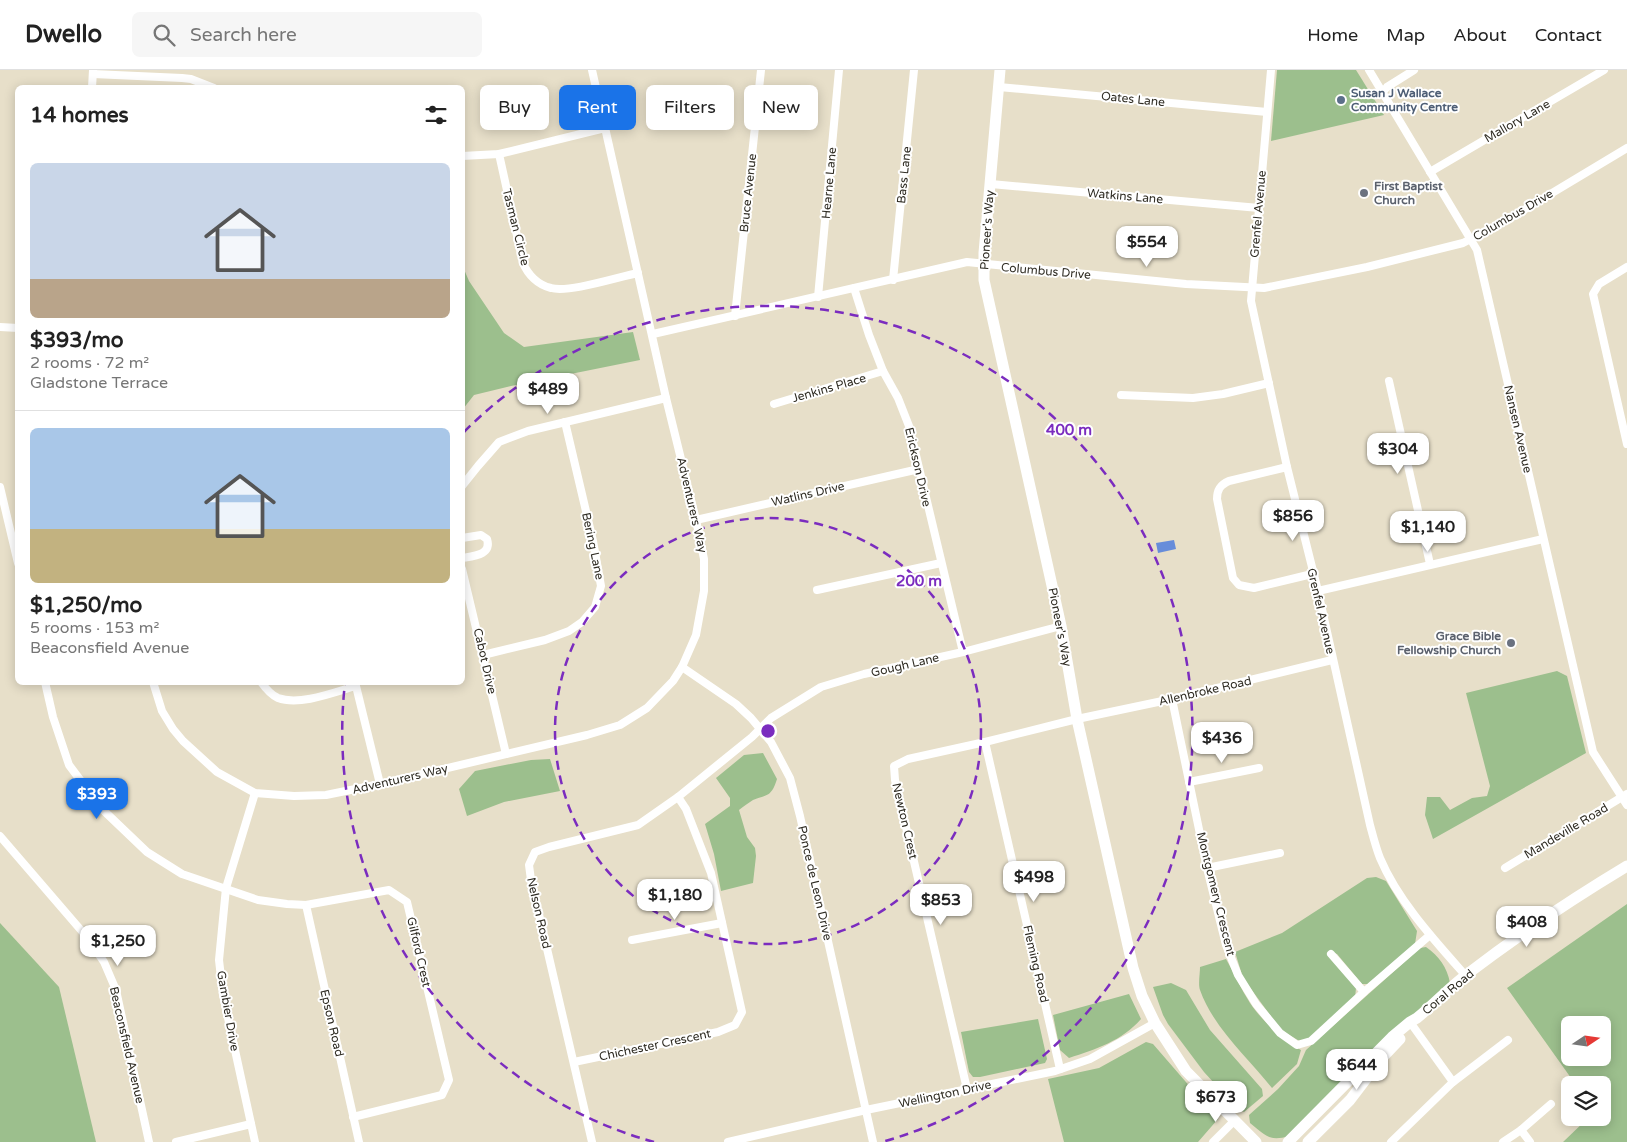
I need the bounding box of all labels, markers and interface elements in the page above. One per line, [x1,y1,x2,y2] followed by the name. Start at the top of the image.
[132,12,482,57] search box
[25,20,102,49] text: Dwello
[150,21,178,49] icon: search
[190,24,297,46] text: Search here
[1307,24,1358,46] text: Home
[1386,24,1425,46] text: Map
[1453,24,1507,46] text: About
[1535,24,1602,46] text: Contact
[480,85,549,130] chip: Buy
[559,85,636,130] chip: Rent
[646,85,734,130] chip: Filters
[744,85,818,130] chip: New
[1351,86,1458,115] place label: Susan J Wallace Community Centre
[1100,89,1166,109] street label: Oates Lane
[1335,94,1347,106] marker: Susan J Wallace Community Centre
[1482,96,1553,145] street label: Mallory Lane
[422,101,450,129] icon: filters
[30,103,129,128] text: 14 homes
[894,145,914,204] street label: Bass Lane
[819,146,839,219] street label: Hearne Lane
[737,153,759,233] street label: Bruce Avenue
[1247,170,1269,258] street label: Grenfel Avenue
[1374,179,1443,207] place label: First Baptist Church
[1086,186,1164,206] street label: Watkins Lane
[1470,186,1556,244] street label: Columbus Drive
[500,187,532,267] street label: Tasman Circle
[1358,187,1370,199] marker: First Baptist Church
[977,189,997,270] street label: Pioneer's Way
[195,195,285,285] icon: home
[1117,226,1177,268] pin: $554
[1127,232,1167,252] text: $554
[1001,260,1092,282] street label: Columbus Drive
[30,328,124,353] text: $393/mo
[30,353,149,373] text: 2 rooms · 72 m²
[790,371,868,405] street label: Jenkins Place
[518,372,578,415] pin: $489
[30,373,168,393] text: Gladstone Terrace
[528,379,568,399] text: $489
[1501,384,1535,474] street label: Nansen Avenue
[1046,421,1092,439] text: 400 m
[902,426,934,508] street label: Erickson Drive
[1368,432,1428,475] pin: $304
[1378,439,1418,459] text: $304
[674,456,710,555] street label: Adventurers Way
[195,461,285,551] icon: home
[770,479,846,509] street label: Watlins Drive
[1263,500,1323,542] pin: $856
[1273,506,1313,526] text: $856
[1387,510,1469,553] pin: $1,140
[579,511,607,581] street label: Bering Lane
[1401,517,1455,537] text: $1,140
[1304,567,1338,655] street label: Grenfel Avenue
[896,572,942,590] text: 200 m
[1045,586,1075,668] street label: Pioneer's Way
[30,593,142,618] text: $1,250/mo
[30,618,159,638] text: 5 rooms · 153 m²
[471,627,499,695] street label: Cabot Drive
[1397,629,1501,658] place label: Grace Bible Fellowship Church
[1505,637,1517,649] marker: Grace Bible Fellowship Church
[30,638,189,658] text: Beaconsfield Avenue
[870,650,941,680] street label: Gough Lane
[1157,674,1253,708] street label: Allenbroke Road
[759,722,777,740] centre of rings
[1192,722,1252,764] pin: $436
[1202,728,1242,748] text: $436
[351,761,450,797] street label: Adventurers Way
[67,778,127,820] pin: $393
[889,781,921,861] street label: Newton Crest
[77,784,117,804] text: $393
[1522,800,1610,862] street label: Mandeville Road
[795,824,835,942] street label: Ponce de Leon Drive
[1194,831,1238,958] street label: Montgomery Crescent
[1004,860,1064,903] pin: $498
[1014,867,1054,887] text: $498
[524,876,554,950] street label: Nelson Road
[634,878,716,921] pin: $1,180
[911,884,971,926] pin: $853
[648,885,702,905] text: $1,180
[921,890,961,910] text: $853
[1497,906,1557,948] pin: $408
[1507,912,1547,932] text: $408
[404,916,434,989] street label: Gilford Crest
[77,924,159,967] pin: $1,250
[1020,924,1052,1004] street label: Fleming Road
[91,931,145,951] text: $1,250
[1419,966,1477,1018] street label: Coral Road
[214,970,242,1053] street label: Gambier Drive
[107,985,147,1105] street label: Beaconsfield Avenue
[317,988,347,1058] street label: Epson Road
[1561,1016,1611,1066] north arrow
[1561,1016,1611,1126] map controls
[598,1026,713,1064] street label: Chichester Crescent
[1327,1048,1387,1091] pin: $644
[1337,1055,1377,1075] text: $644
[1561,1076,1611,1126] button: layers
[898,1077,993,1111] street label: Wellington Drive
[1186,1080,1246,1123] pin: $673
[1196,1087,1236,1107] text: $673

